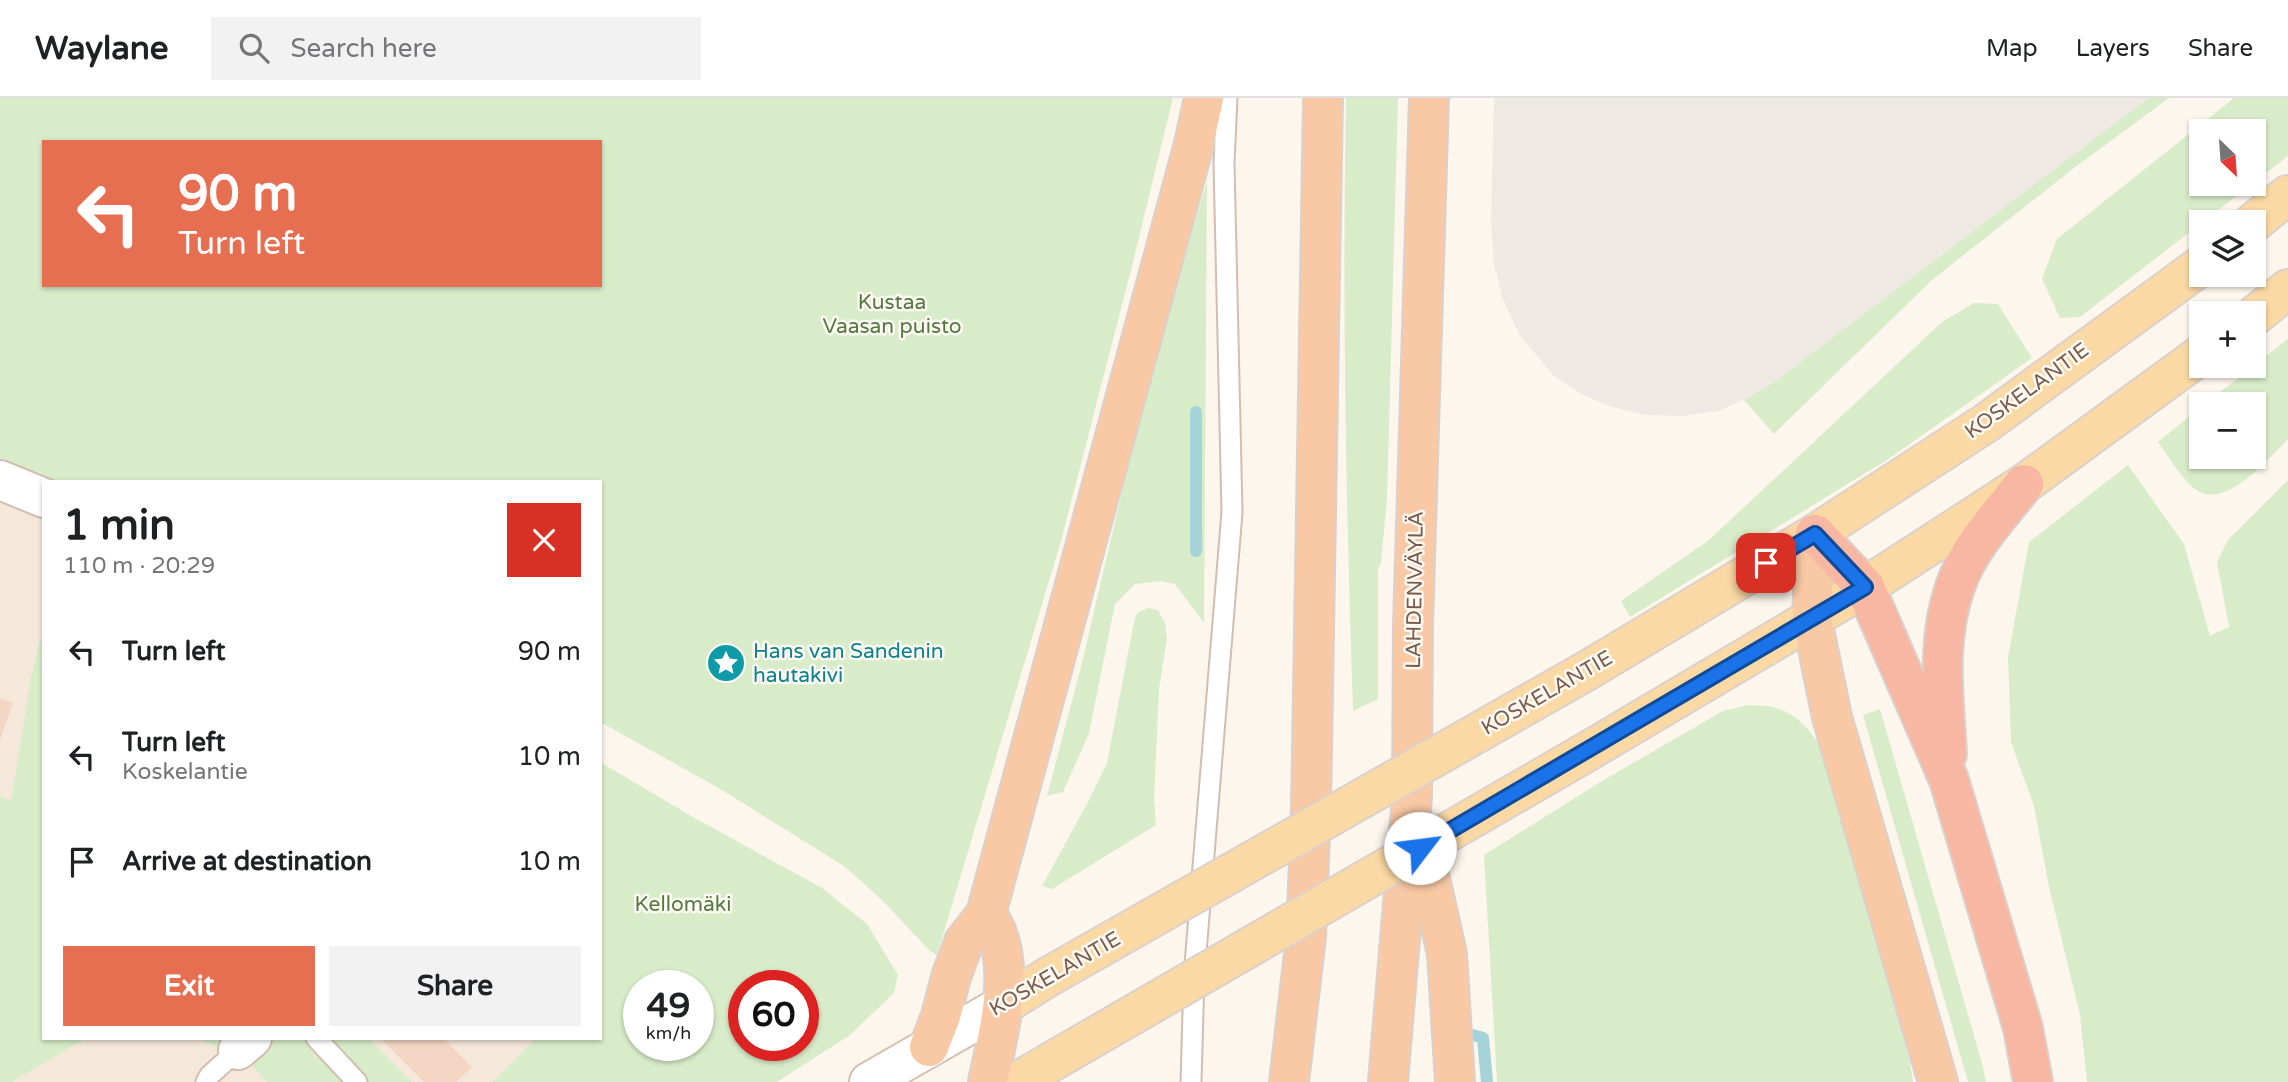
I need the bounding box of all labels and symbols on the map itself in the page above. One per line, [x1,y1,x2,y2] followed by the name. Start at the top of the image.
[2189,119,2266,196] north arrow
[822,290,962,339] park label: Kustaa Vaasan puisto
[1960,338,2094,444] street label: KOSKELANTIE
[1401,511,1429,669] street label: LAHDENVÄYLÄ
[1736,533,1796,593] pin
[753,639,944,688] place label: Hans van Sandenin hautakivi
[705,642,747,684] place icon: Hans van Sandenin hautakivi
[1477,645,1617,741] street label: KOSKELANTIE
[1383,811,1457,885] position arrow
[635,892,731,917] park label: Kellomäki
[985,926,1125,1022] street label: KOSKELANTIE
[728,970,819,1061] speed limit sign: 60

